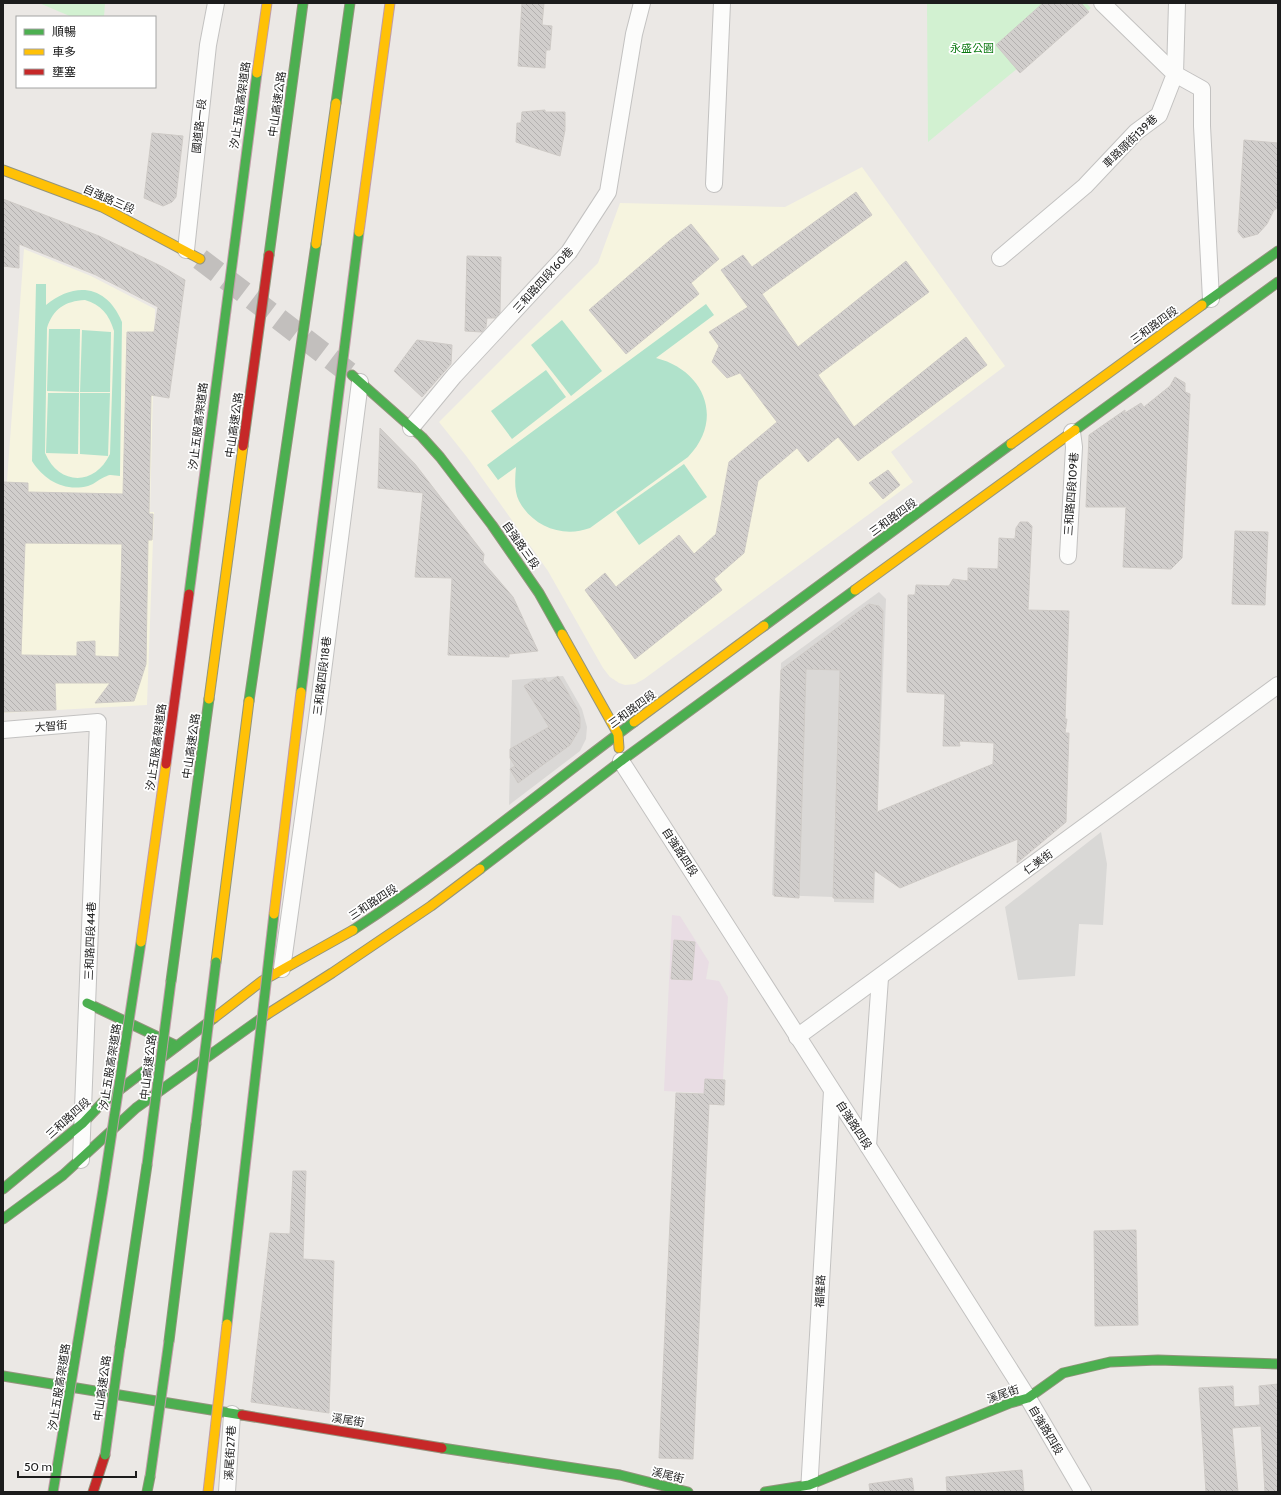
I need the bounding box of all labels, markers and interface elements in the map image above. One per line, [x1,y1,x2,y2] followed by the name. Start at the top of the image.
[16,16,156,88] legend
[52,24,76,39] text: 順暢
[950,41,994,55] park label: 永盛公園
[52,44,76,59] text: 車多
[227,60,253,150] street label: 汐止五股高架道路
[52,64,76,79] text: 壅塞
[265,70,289,138] street label: 中山高速公路
[189,98,209,154] street label: 國道路一段
[1100,111,1160,171] street label: 車路頭街139巷
[81,181,137,217] street label: 自強路三段
[510,244,576,316] street label: 三和路四段160巷
[1128,303,1180,347] street label: 三和路四段
[186,381,210,471] street label: 汐止五股高架道路
[222,391,246,459] street label: 中山高速公路
[1061,452,1081,536] street label: 三和路四段109巷
[867,495,919,539] street label: 三和路四段
[499,518,543,572] street label: 自強路三段
[310,636,334,716] street label: 三和路四段118巷
[606,687,658,731] street label: 三和路四段
[143,702,169,792] street label: 汐止五股高架道路
[179,712,203,780] street label: 中山高速公路
[34,718,68,734] street label: 大智街
[659,825,701,879] street label: 自強路四段
[1021,847,1055,877] street label: 仁美街
[346,881,400,923] street label: 三和路四段
[82,901,98,981] street label: 三和路四段44巷
[96,1022,124,1112] street label: 汐止五股高架道路
[137,1033,159,1101] street label: 中山高速公路
[43,1094,93,1142] street label: 三和路四段
[833,1098,875,1152] street label: 自強路四段
[812,1274,828,1308] street label: 福隆路
[45,1342,73,1432] street label: 汐止五股高架道路
[90,1354,114,1422] street label: 中山高速公路
[985,1382,1021,1406] street label: 溪尾街
[1026,1403,1066,1457] street label: 自強路四段
[331,1411,365,1429] street label: 溪尾街
[222,1425,238,1481] street label: 溪尾街27巷
[18,1453,136,1479] scale bar
[24,1459,52,1474] text: 50 m
[650,1464,686,1486] street label: 溪尾街

